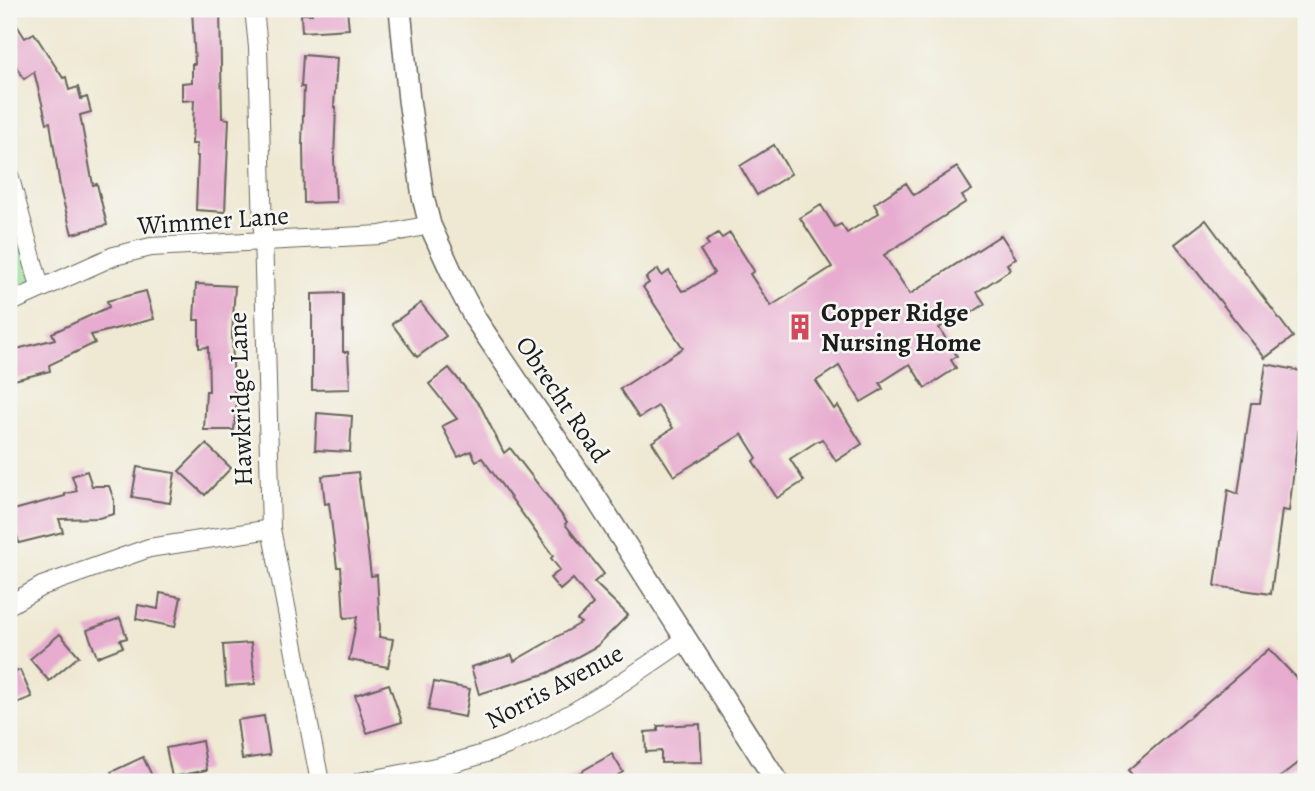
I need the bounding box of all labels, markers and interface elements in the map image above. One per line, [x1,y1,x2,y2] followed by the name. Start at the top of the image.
[135,198,290,243] street label: Wimmer Lane
[821,295,981,360] place label: Copper Ridge Nursing Home
[220,311,261,487] street label: Hawkridge Lane
[785,312,815,342] building icon: Copper Ridge Nursing Home
[507,329,618,469] street label: Obrecht Road
[479,635,629,737] street label: Norris Avenue

